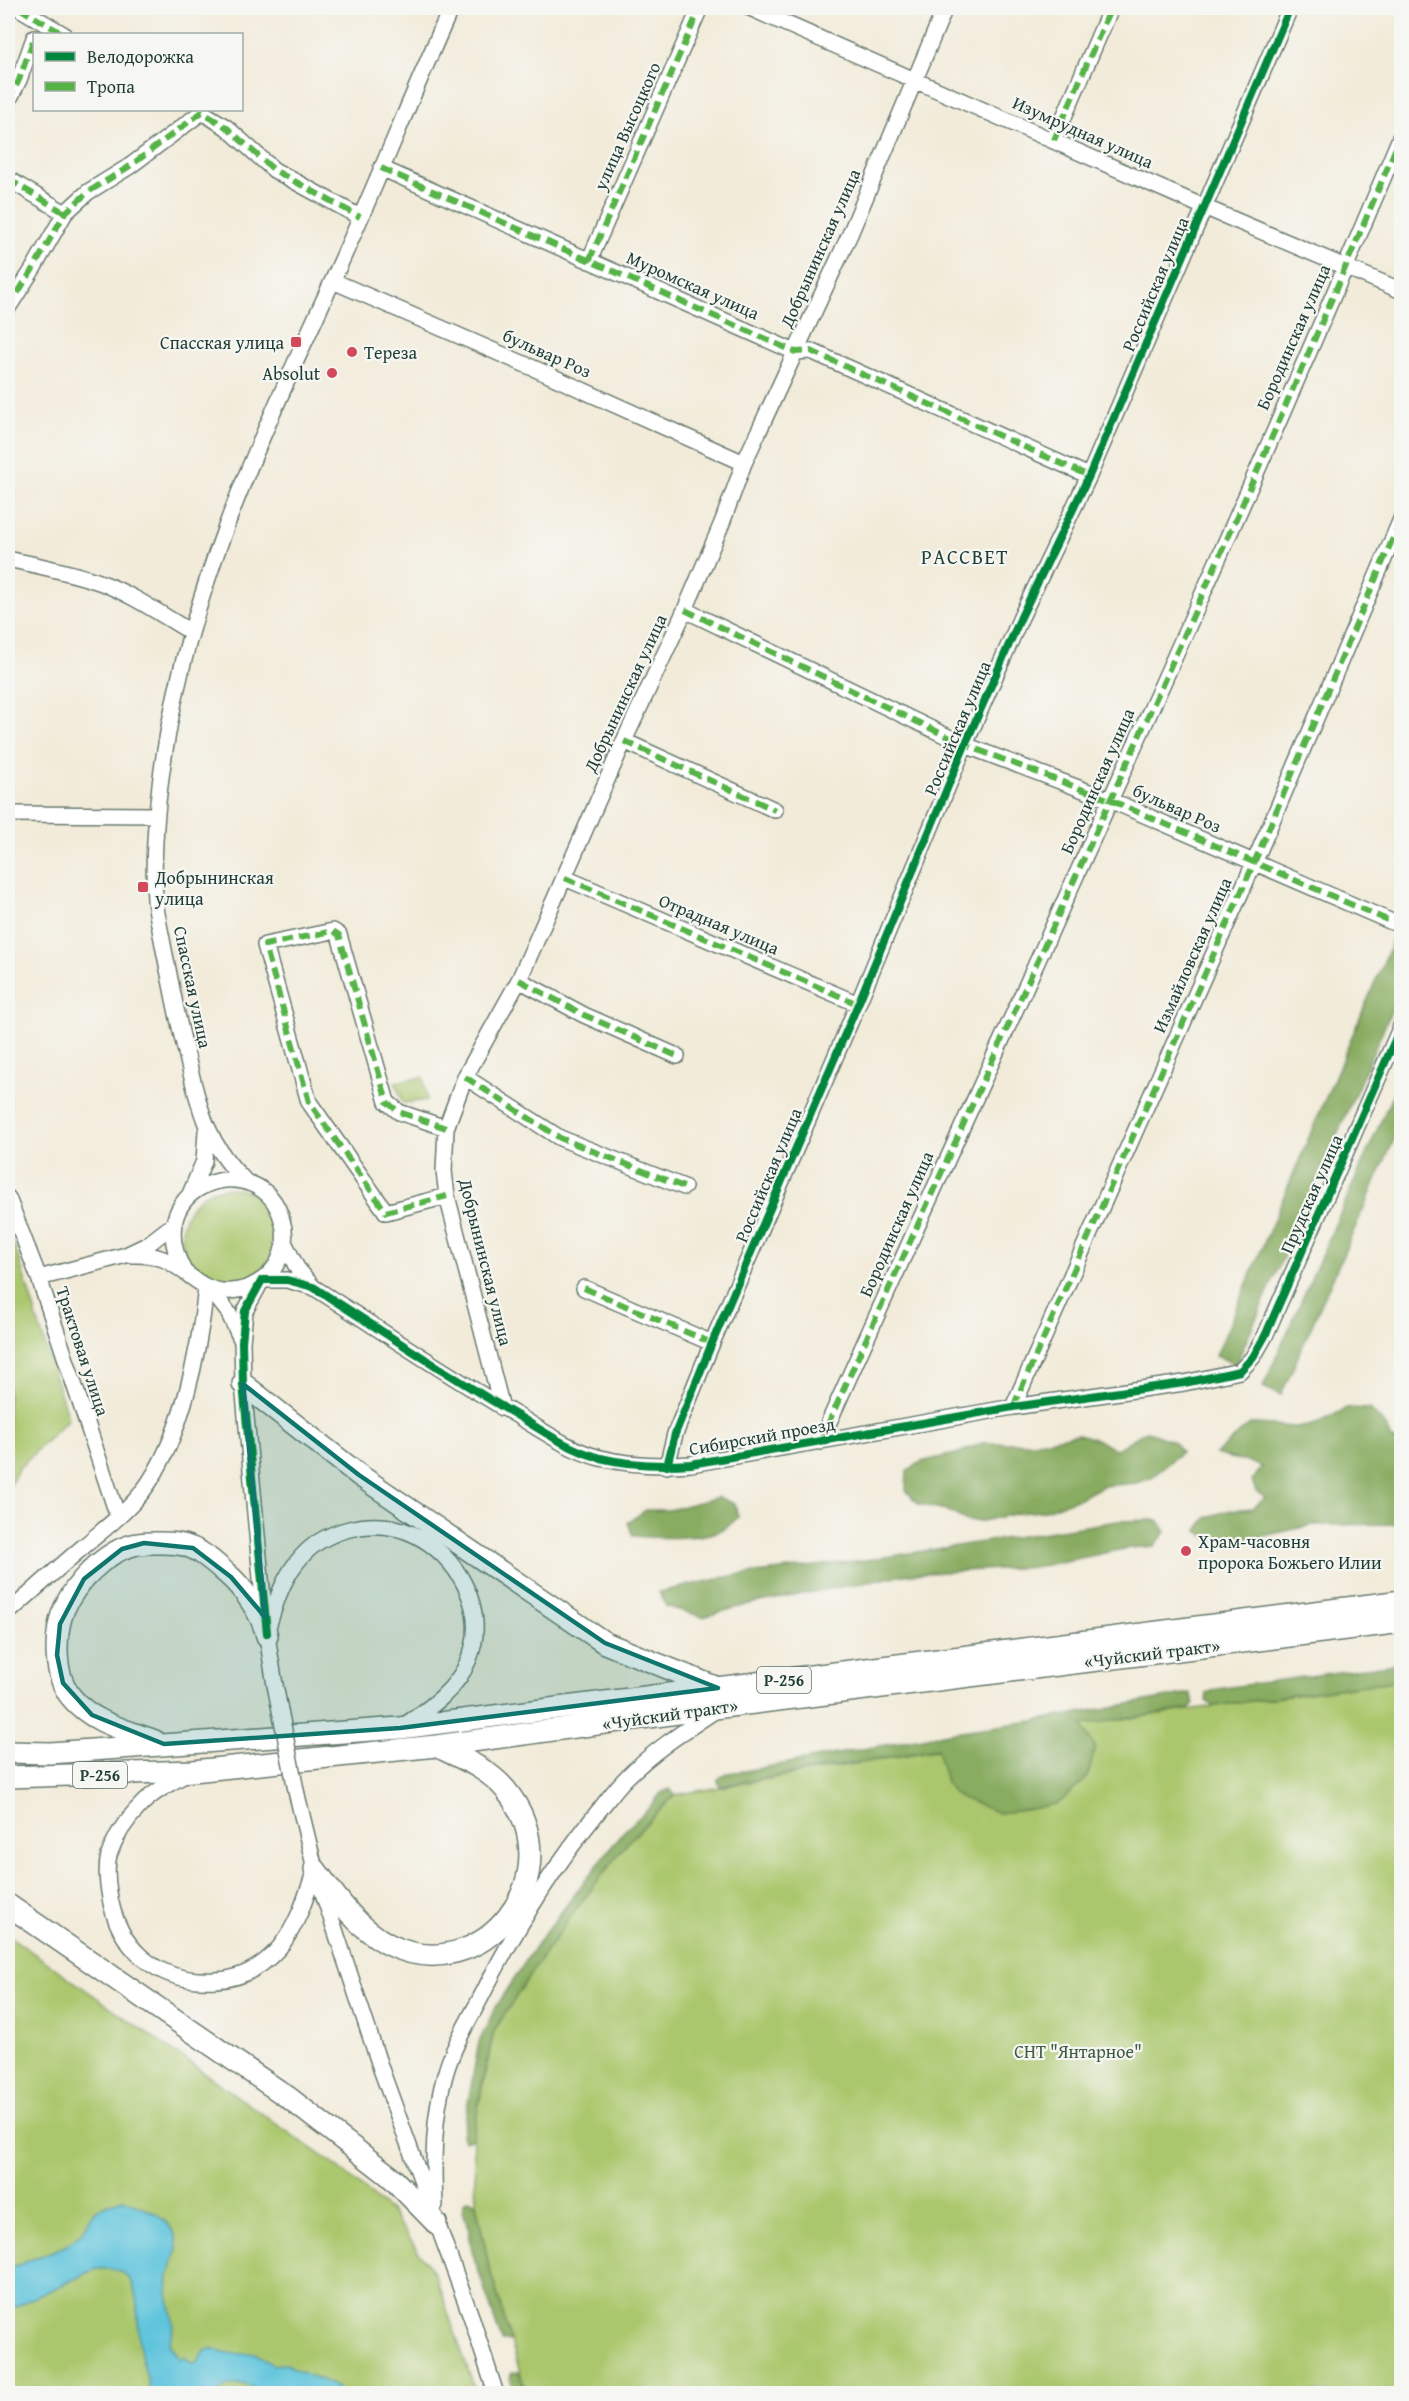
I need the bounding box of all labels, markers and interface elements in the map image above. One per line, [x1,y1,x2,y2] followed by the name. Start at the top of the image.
[33,33,243,111] legend
[87,43,194,70] text: Велодорожка
[586,57,667,196] street label: улица Высоцкого
[87,73,135,100] text: Тропа
[1008,89,1158,175] street label: Изумрудная улица
[772,164,867,333] street label: Добрынинская улица
[1114,212,1196,355] street label: Российская улица
[622,244,764,327] street label: Муромская улица
[1249,259,1337,414] street label: Бородинская улица
[498,321,596,385] street label: бульвар Роз
[160,329,284,356] place label: Спасская улица
[289,335,303,349] marker: Спасская улица
[364,339,418,366] place label: Тереза
[345,345,359,359] marker: Тереза
[262,360,321,387] place label: Absolut
[325,366,339,380] marker: Absolut
[921,542,1009,571] district label: РАССВЕТ
[576,609,674,777] street label: Добрынинская улица
[916,656,998,799] street label: Российская улица
[1053,703,1141,858] street label: Бородинская улица
[1128,776,1226,840] street label: бульвар Роз
[154,864,274,912] place label: Добрынинская улица
[1146,873,1239,1037] street label: Измайловская улица
[136,880,150,894] marker: Добрынинская улица
[655,886,784,962] street label: Отрадная улица
[167,923,219,1051] street label: Спасская улица
[727,1103,809,1246] street label: Российская улица
[1273,1130,1350,1258] street label: Прудская улица
[852,1146,940,1301] street label: Бородинская улица
[452,1175,520,1349] street label: Добрынинская улица
[49,1283,117,1420] street label: Трактовая улица
[687,1410,837,1462] street label: Сибирский проезд
[1198,1528,1382,1576] place label: Храм-часовня пророка Божьего Илии
[1179,1544,1193,1558] marker: Храм-часовня пророка Божьего Илии
[1083,1631,1221,1675] street label: «Чуйский тракт»
[757,1667,811,1693] road number: Р-256
[601,1691,740,1737] street label: «Чуйский тракт»
[73,1762,127,1788] road number: Р-256
[1014,2038,1142,2065] park label: СНТ "Янтарное"

